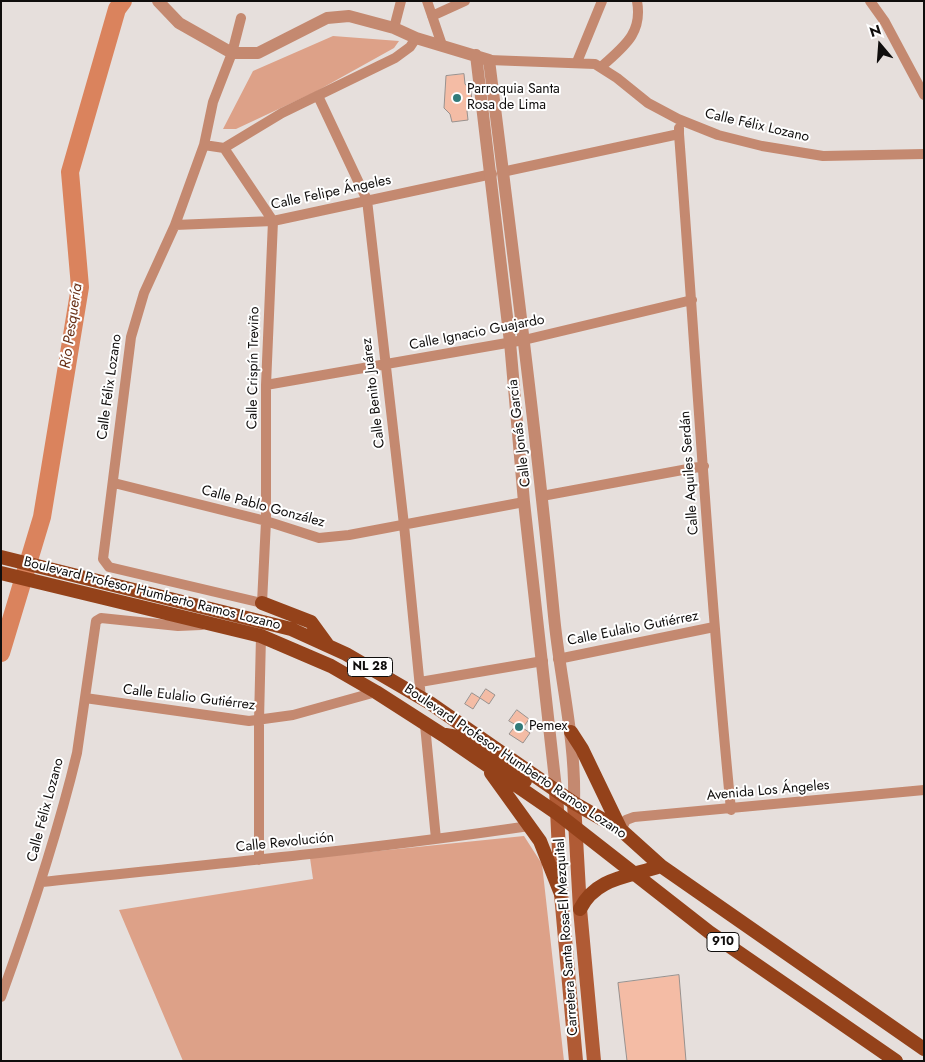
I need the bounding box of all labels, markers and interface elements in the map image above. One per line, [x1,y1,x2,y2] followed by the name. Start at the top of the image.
[855,20,905,70] north arrow
[867,20,884,42] text: N
[467,82,560,114] place label: Parroquia Santa Rosa de Lima
[451,92,463,104] marker: Parroquia Santa Rosa de Lima
[703,106,811,146] street label: Calle Félix Lozano
[270,172,392,214] street label: Calle Felipe Ángeles
[57,282,87,370] water label: Río Pesquería
[245,306,263,430] street label: Calle Crispín Treviño
[408,312,546,354] street label: Calle Ignacio Guajardo
[94,333,126,441] street label: Calle Félix Lozano
[359,337,389,449] street label: Calle Benito Juárez
[505,378,535,488] street label: Calle Jonás García
[677,410,703,536] street label: Calle Aquiles Serdán
[200,482,326,532] street label: Calle Pablo González
[22,554,282,634] street label: Boulevard Profesor Humberto Ramos Lozano
[566,608,700,650] street label: Calle Eulalio Gutiérrez
[348,658,392,676] road number: NL 28
[401,681,629,843] street label: Boulevard Profesor Humberto Ramos Lozano
[122,682,256,714] street label: Calle Eulalio Gutiérrez
[529,719,567,735] place label: Pemex
[513,721,525,733] marker: Pemex
[24,756,68,864] street label: Calle Félix Lozano
[706,777,830,805] street label: Avenida Los Ángeles
[235,829,335,857] street label: Calle Revolución
[552,838,582,1036] street label: Carretera Santa Rosa-El Mezquital
[707,932,739,952] road number: 910

